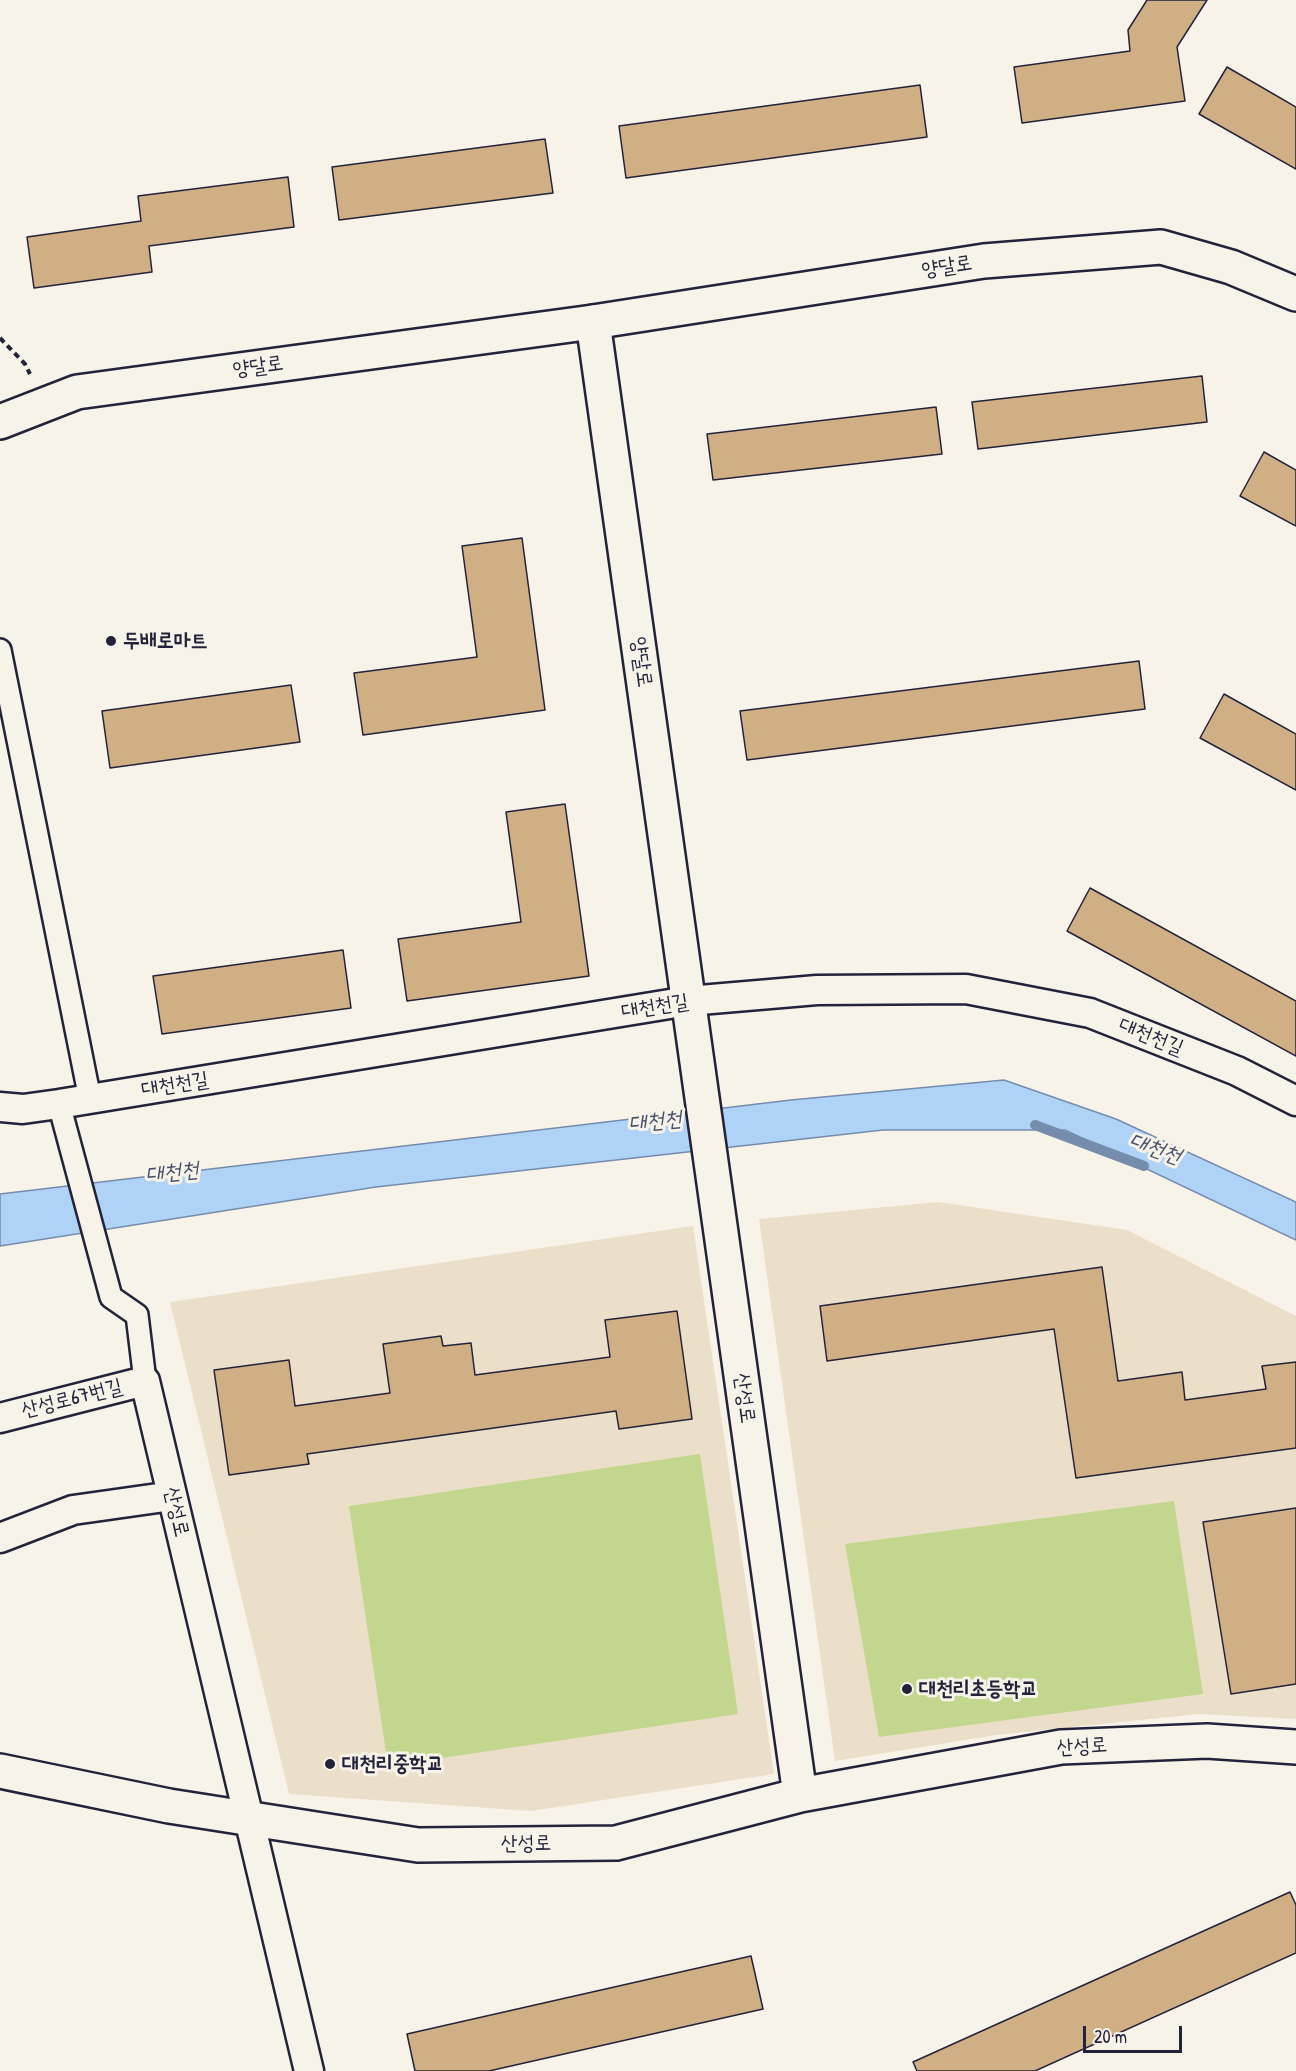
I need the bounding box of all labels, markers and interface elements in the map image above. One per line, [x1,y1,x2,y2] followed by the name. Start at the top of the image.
[920,251,974,283] street label: 양달로
[231,351,285,383] street label: 양달로
[123,628,207,654] place label: 두배로마트
[104,634,118,648] marker: 두배로마트
[625,635,657,689] street label: 양달로
[620,989,690,1025] street label: 대천천길
[1115,1013,1187,1061] street label: 대천천길
[140,1067,210,1103] street label: 대천천길
[627,1106,683,1138] water label: 대천천
[1126,1128,1184,1170] water label: 대천천
[144,1157,200,1189] water label: 대천천
[728,1371,760,1425] street label: 산성로
[19,1374,125,1424] street label: 산성로67번길
[158,1484,194,1540] street label: 산성로
[919,1676,1037,1702] place label: 대천리초등학교
[900,1682,914,1696] marker: 대천리초등학교
[1056,1733,1108,1761] street label: 산성로
[342,1751,443,1777] place label: 대천리중학교
[323,1757,337,1771] marker: 대천리중학교
[500,1831,552,1857] street label: 산성로
[1086,2014,1185,2052] scale bar
[1094,2024,1127,2049] text: 20 m

